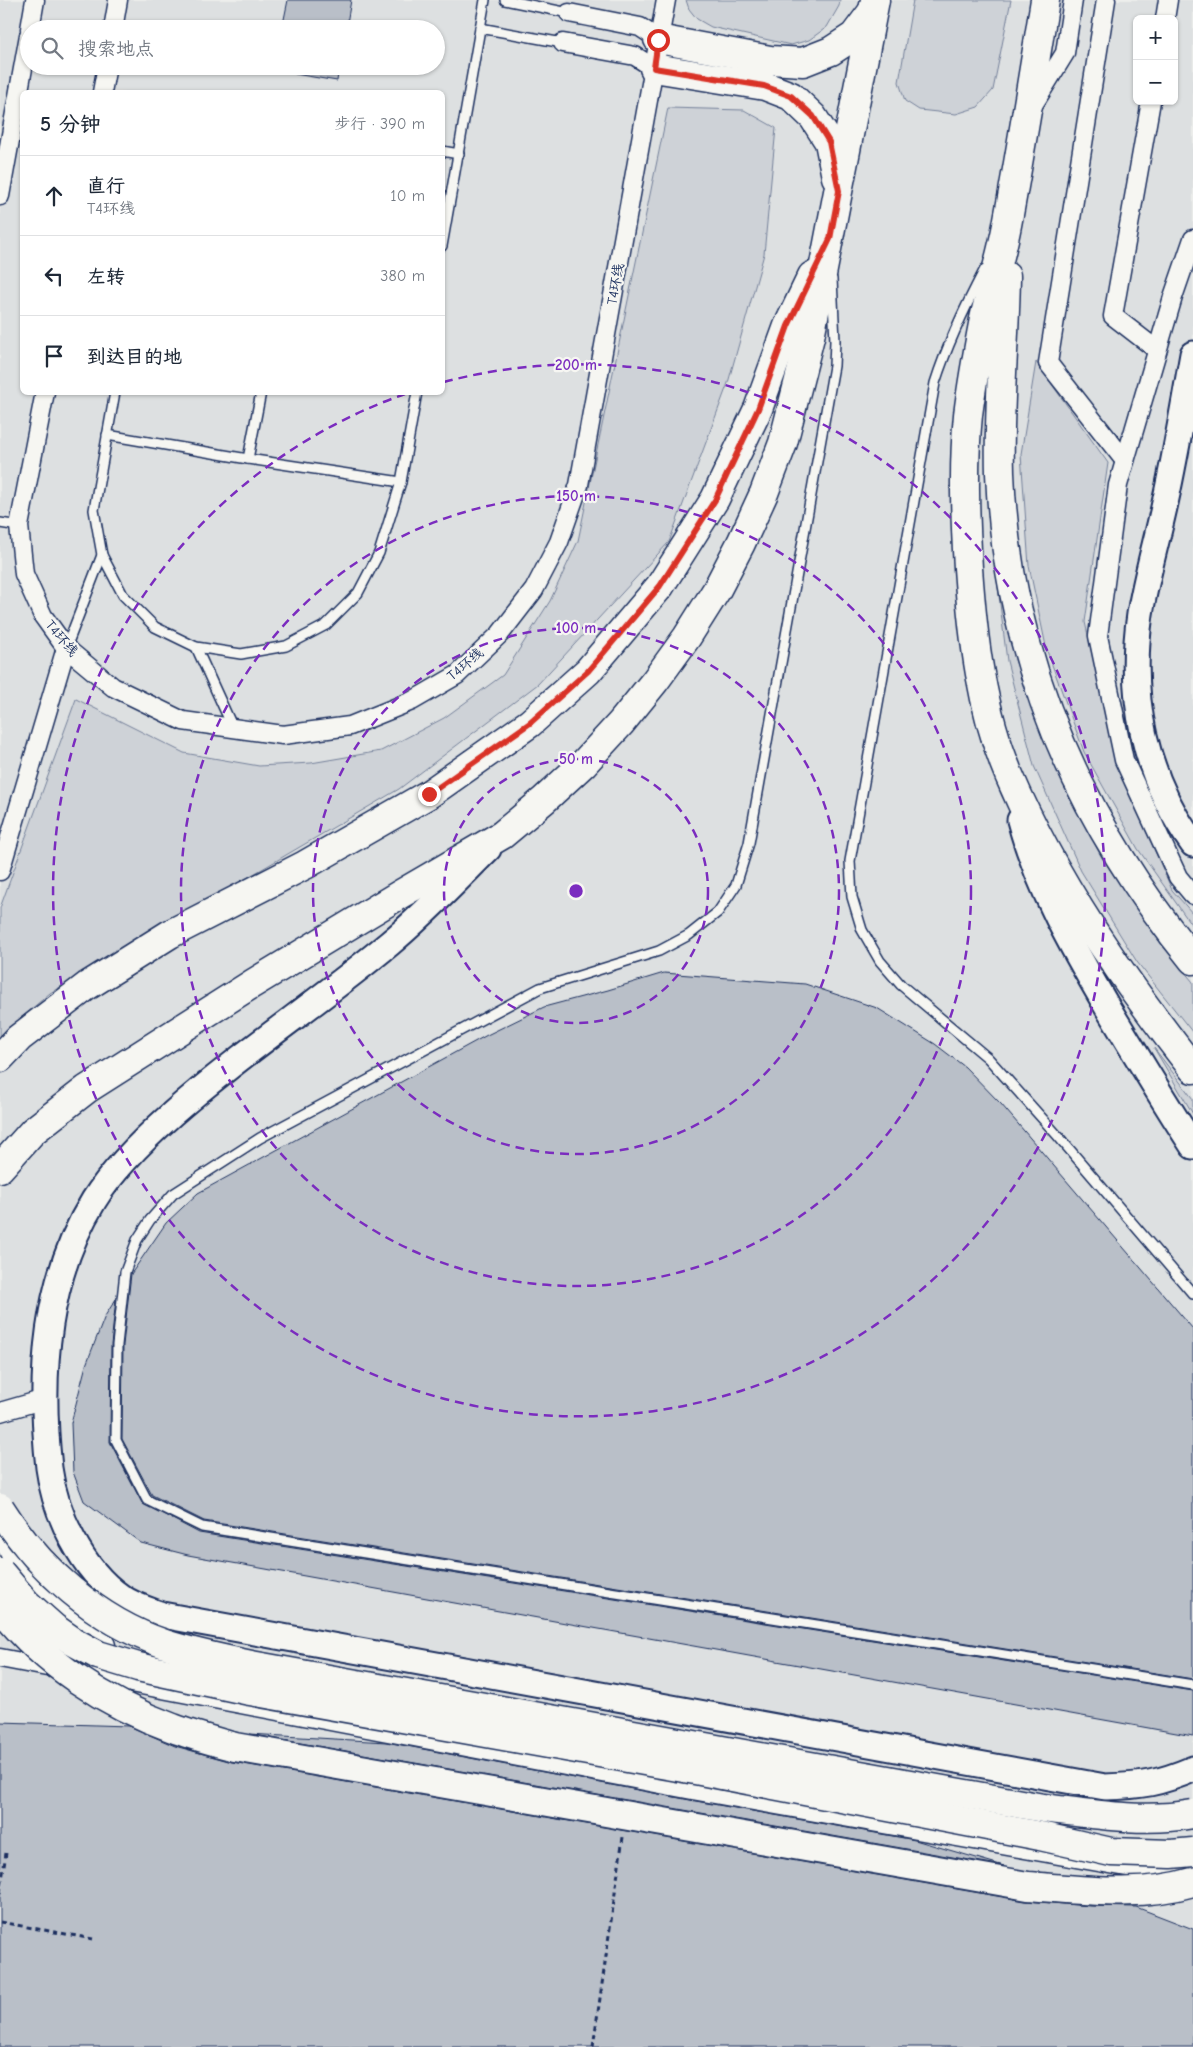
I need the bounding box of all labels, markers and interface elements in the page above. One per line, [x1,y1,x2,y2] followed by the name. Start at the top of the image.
[1133,15,1178,105] map controls
[1133,15,1178,60] button: +
[20,20,445,75] search box
[647,29,670,52] route start
[38,34,66,62] icon: search
[78,38,154,60] text: 搜索地点
[1133,60,1178,105] button: −
[40,112,101,136] text: 5 分钟
[335,115,425,133] text: 步行 · 390 m
[87,175,125,197] text: 直行
[40,182,68,210] icon: ahead
[390,187,425,205] text: 10 m
[87,200,135,218] text: T4环线
[40,262,68,290] icon: left
[603,262,628,306] street label: T4环线
[87,266,125,288] text: 左转
[380,267,425,285] text: 380 m
[40,342,68,370] icon: arrive
[87,346,182,368] text: 到达目的地
[555,356,597,374] text: 200 m
[556,487,596,505] text: 150 m
[42,617,82,660] street label: T4环线
[556,619,596,637] text: 100 m
[444,644,487,684] street label: T4环线
[559,750,593,768] text: 50 m
[418,783,441,806] route end
[567,882,585,900] centre of rings

